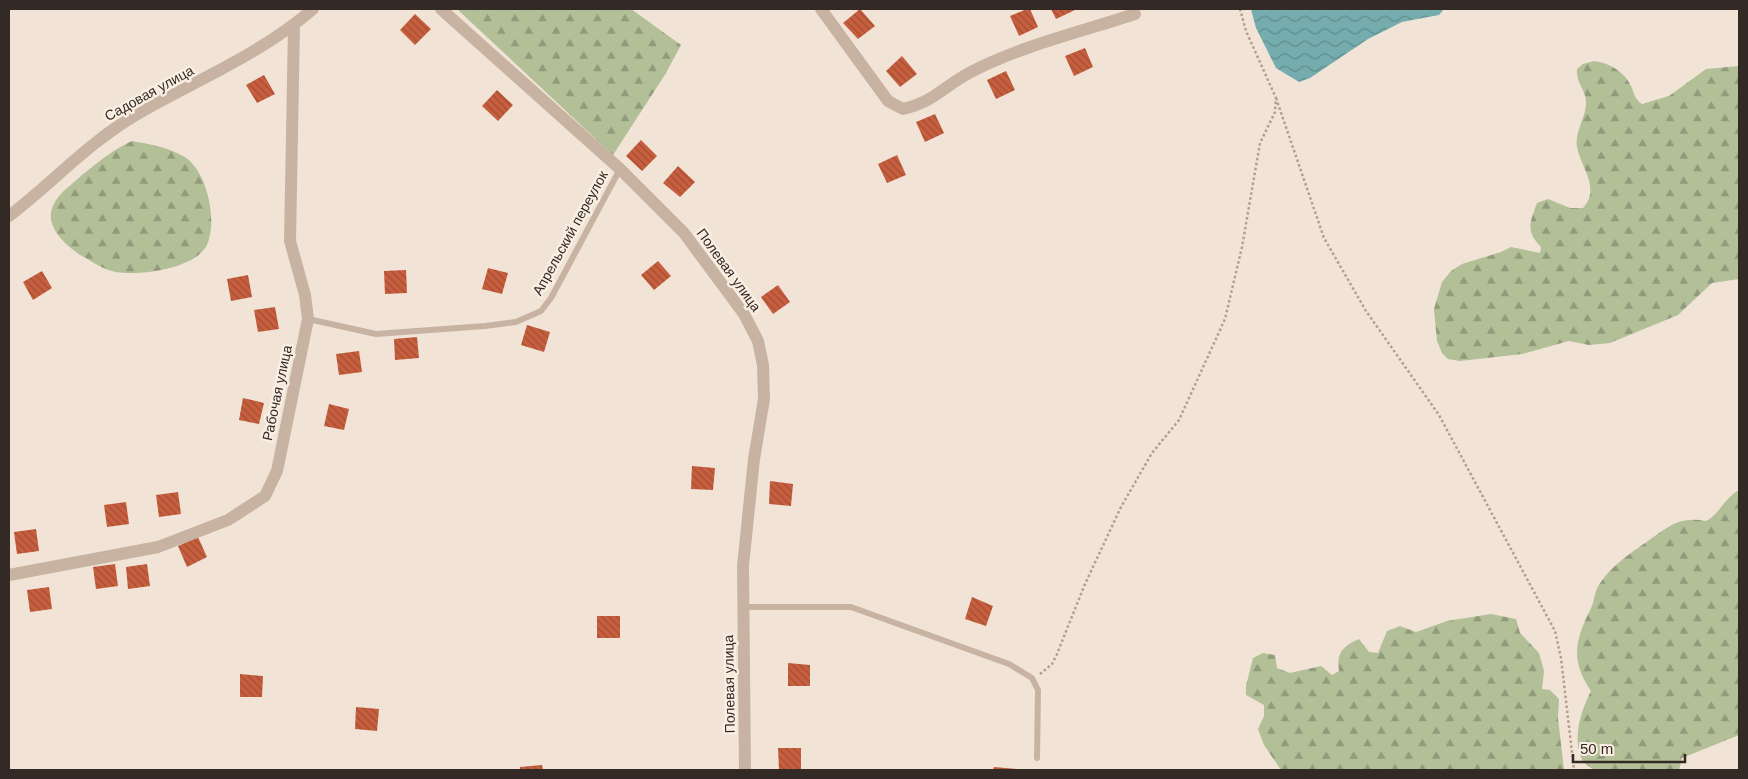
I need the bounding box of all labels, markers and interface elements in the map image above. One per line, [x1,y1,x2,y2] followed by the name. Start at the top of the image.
[102,62,196,124] street label: Садовая улица
[529,167,611,298] street label: Апрельский переулок
[694,225,765,315] street label: Полевая улица
[259,344,295,442] street label: Рабочая улица
[720,634,738,733] street label: Полевая улица
[1573,732,1686,764] scale bar
[1580,740,1613,757] text: 50 m

